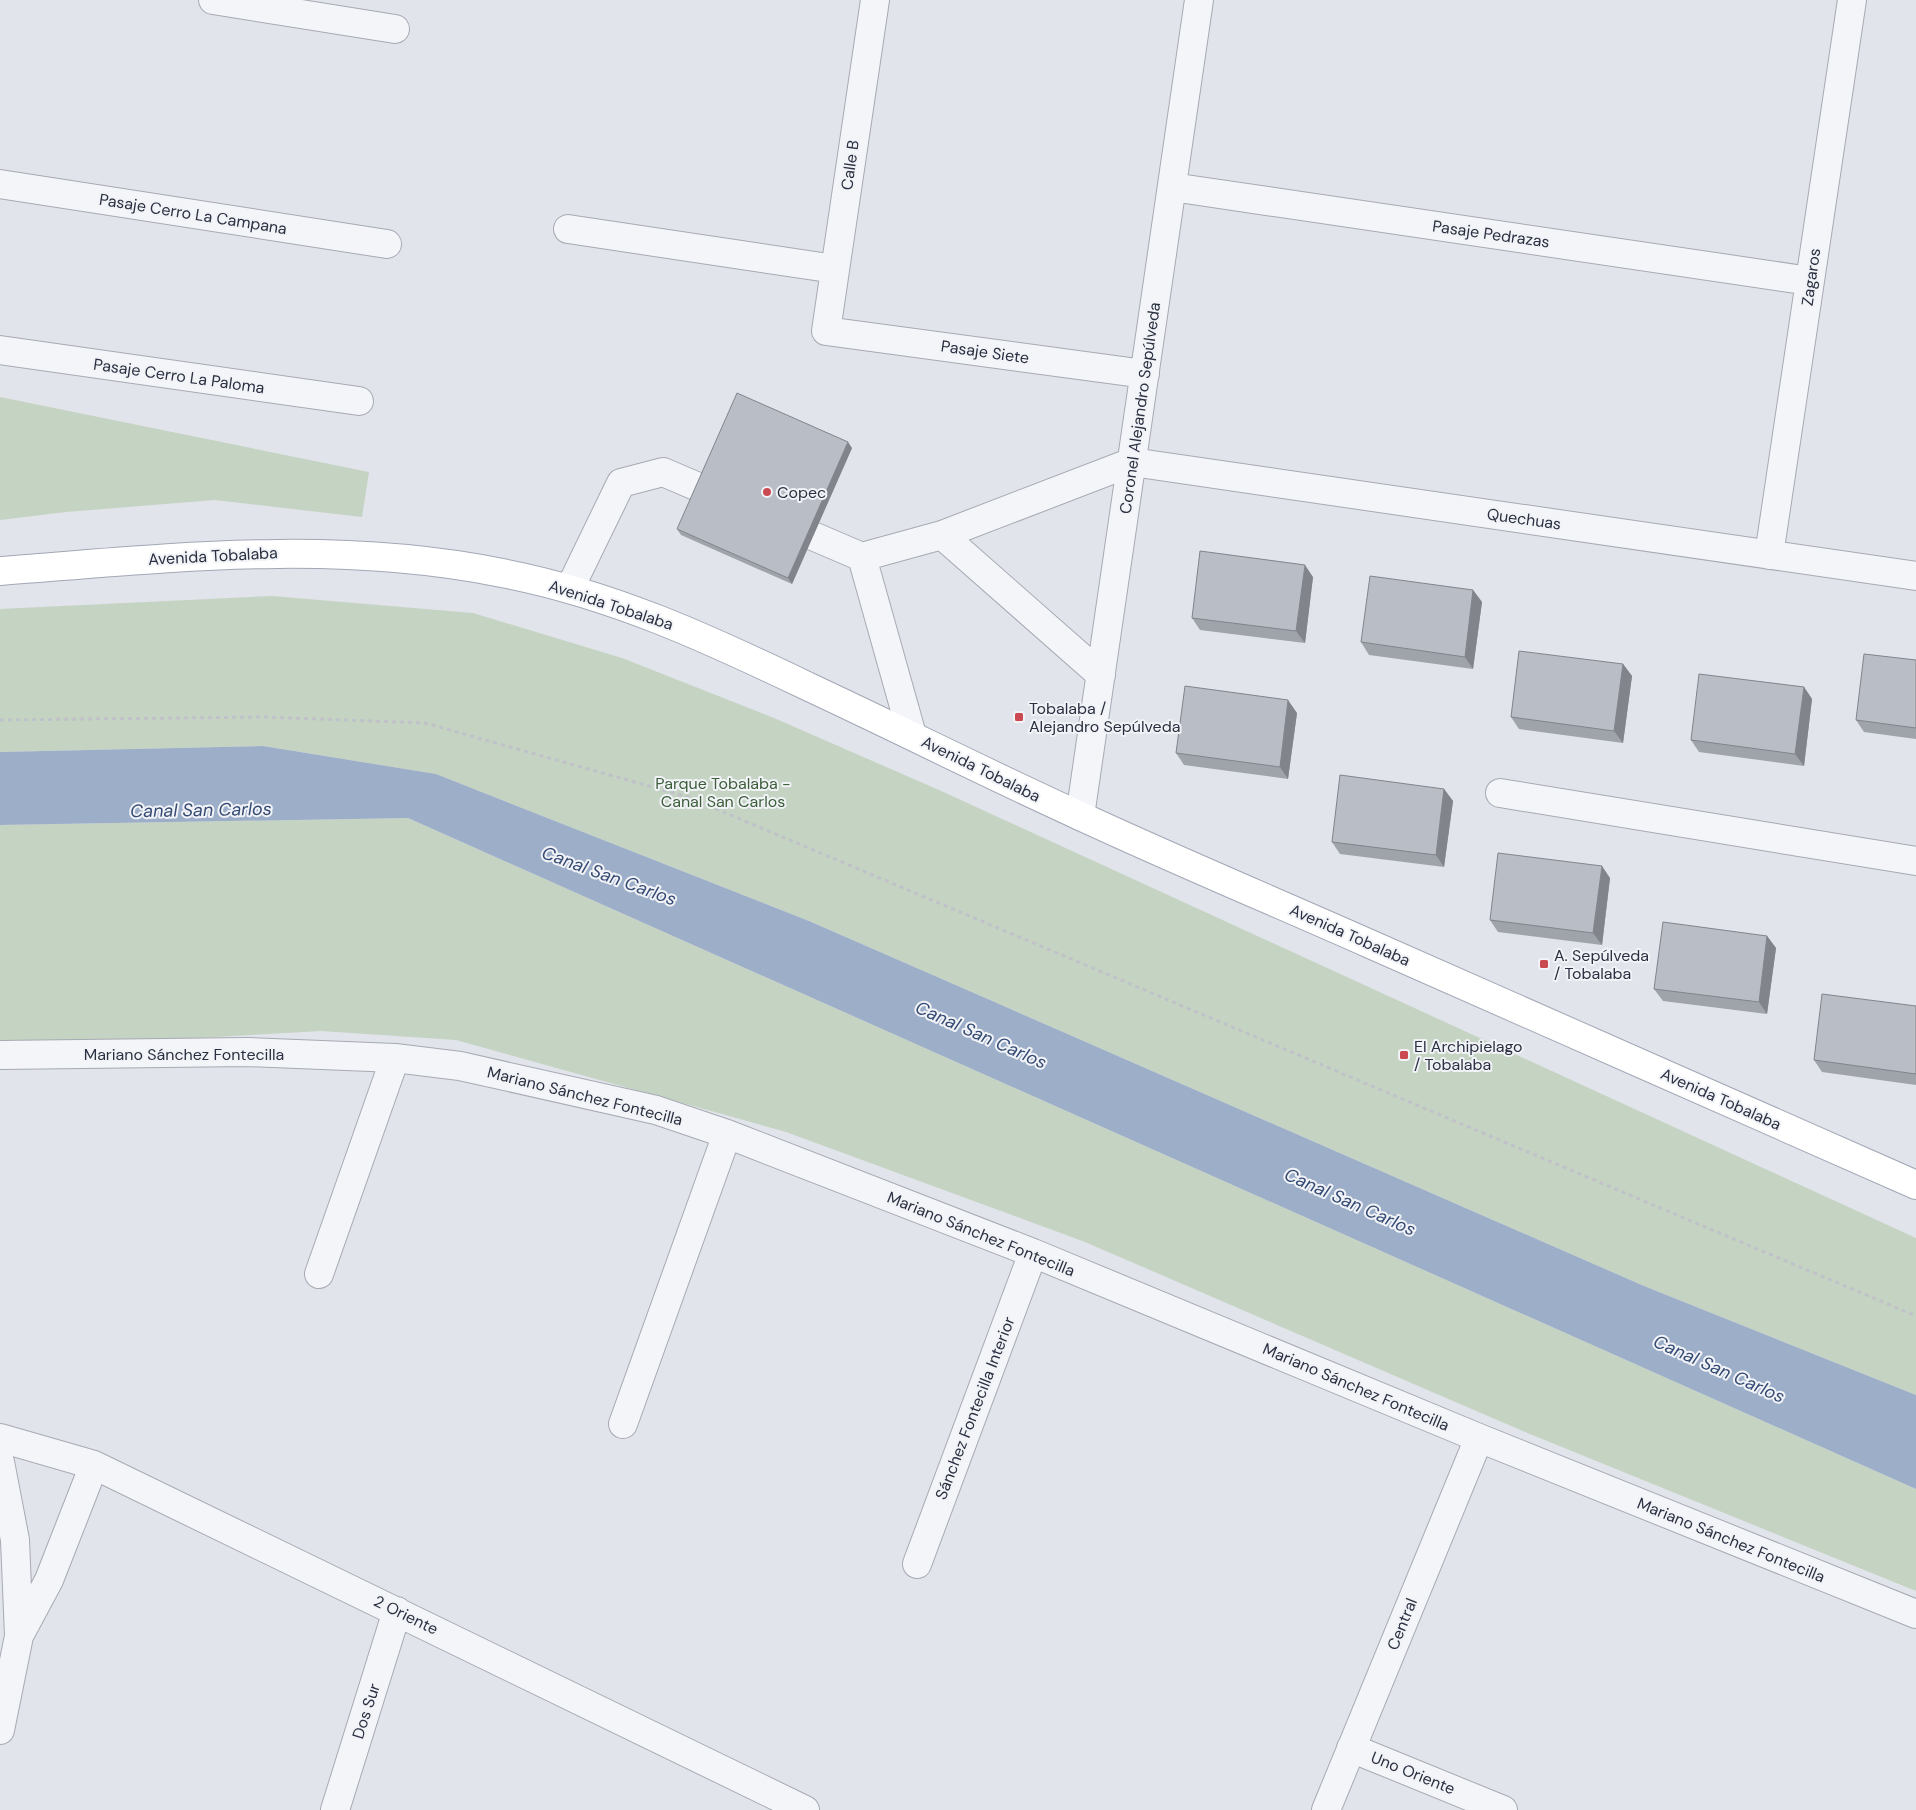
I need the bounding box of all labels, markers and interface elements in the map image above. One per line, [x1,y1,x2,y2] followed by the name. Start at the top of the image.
[836,139,864,191] street label: Calle B
[98,189,288,239] street label: Pasaje Cerro La Campana
[1431,215,1551,253] street label: Pasaje Pedrazas
[1797,247,1825,307] street label: Zagaros
[1115,301,1165,515] street label: Coronel Alejandro Sepúlveda
[940,335,1030,369] street label: Pasaje Siete
[92,354,266,398] street label: Pasaje Cerro La Paloma
[777,482,826,503] place label: Copec
[761,486,773,498] marker: Copec
[1485,503,1563,535] street label: Quechuas
[148,542,278,570] street label: Avenida Tobalaba
[546,575,676,635] street label: Avenida Tobalaba
[1029,698,1180,737] place label: Tobalaba / Alejandro Sepúlveda
[1013,711,1025,723] marker: Tobalaba / Alejandro Sepúlveda
[918,731,1044,807] street label: Avenida Tobalaba
[655,773,791,812] park label: Parque Tobalaba - Canal San Carlos
[130,797,272,823] water label: Canal San Carlos
[538,841,680,911] water label: Canal San Carlos
[1286,899,1414,971] street label: Avenida Tobalaba
[1554,945,1649,984] place label: A. Sepúlveda / Tobalaba
[1538,958,1550,970] marker: A. Sepúlveda / Tobalaba
[911,995,1051,1075] water label: Canal San Carlos
[1414,1036,1523,1075] place label: El Archipielago / Tobalaba
[84,1044,284,1065] street label: Mariano Sánchez Fontecilla
[1398,1049,1410,1061] marker: El Archipielago / Tobalaba
[485,1062,685,1130] street label: Mariano Sánchez Fontecilla
[1657,1063,1785,1135] street label: Avenida Tobalaba
[1280,1162,1420,1242] water label: Canal San Carlos
[884,1187,1078,1281] street label: Mariano Sánchez Fontecilla
[930,1313,1020,1503] street label: Sánchez Fontecilla Interior
[1649,1329,1789,1409] water label: Canal San Carlos
[1260,1338,1452,1436] street label: Mariano Sánchez Fontecilla
[1634,1493,1828,1587] street label: Mariano Sánchez Fontecilla
[370,1590,442,1640] street label: 2 Oriente
[1382,1595,1422,1653] street label: Central
[347,1681,385,1741] street label: Dos Sur
[1368,1747,1458,1799] street label: Uno Oriente

